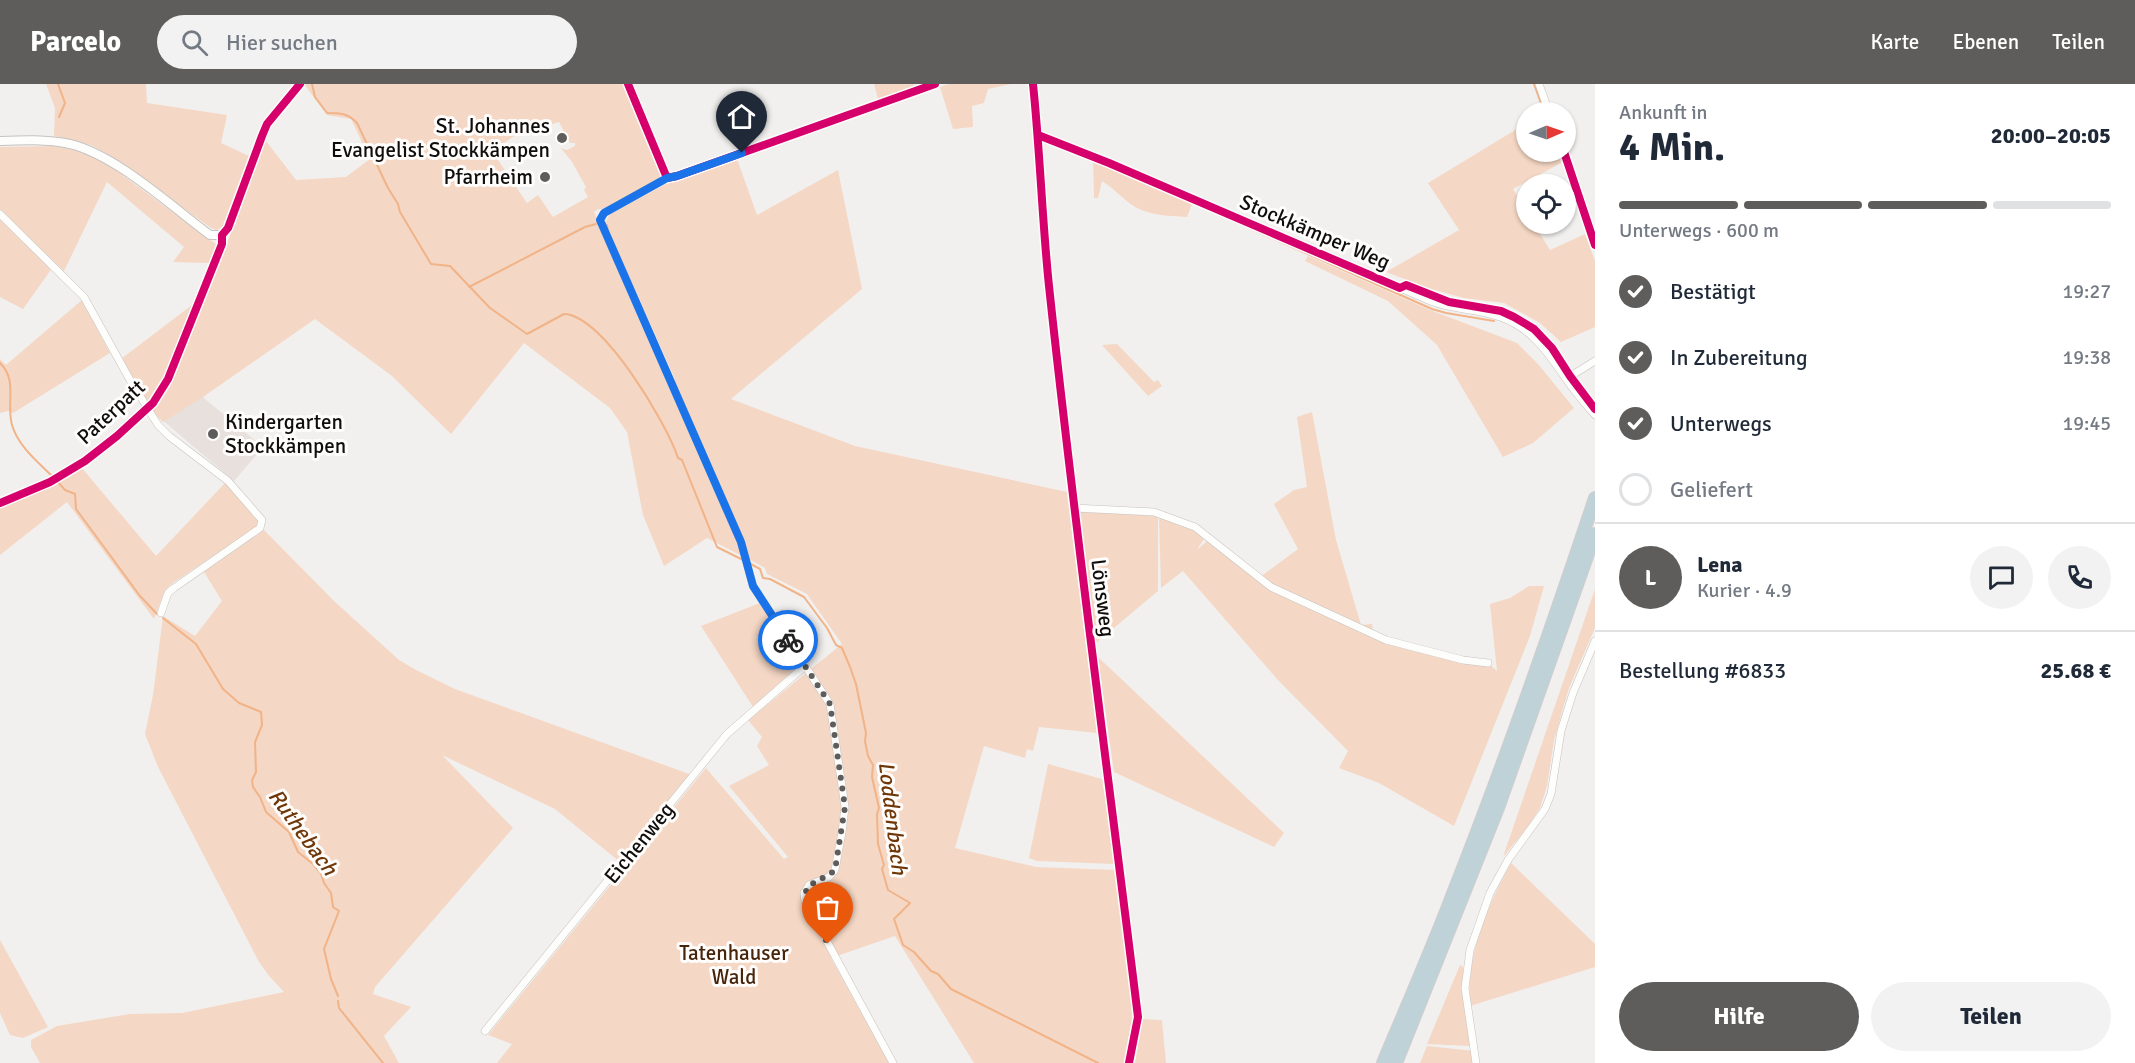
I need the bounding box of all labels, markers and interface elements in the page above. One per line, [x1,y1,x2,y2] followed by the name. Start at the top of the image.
[157,15,577,69] search box
[30,25,121,59] text: Parcelo
[178,26,211,59] icon: search
[226,29,338,56] text: Hier suchen
[1870,29,1919,55] text: Karte
[1952,29,2019,55] text: Ebenen
[2052,29,2105,55] text: Teilen
[716,91,767,153] pin
[725,100,758,133] icon: home
[1619,100,1707,125] text: Ankunft in
[1516,102,1576,162] north arrow
[1516,102,1576,234] map controls
[331,113,550,163] place label: St. Johannes Evangelist Stockkämpen
[1991,122,2111,149] text: 20:00–20:05
[1619,123,1725,171] text: 4 Min.
[555,131,569,145] marker: St. Johannes Evangelist Stockkämpen
[443,164,533,190] place label: Pfarrheim
[538,170,552,184] marker: Pfarrheim
[1516,174,1576,234] button: locate
[1236,189,1394,275] street label: Stockkämper Weg
[1619,218,1779,243] text: Unterwegs · 600 m
[1619,275,1652,308] icon: check
[1670,278,1756,305] text: Bestätigt
[2062,279,2111,304] text: 19:27
[1619,341,1652,374] icon: check
[1670,344,1808,371] text: In Zubereitung
[2062,345,2111,370] text: 19:38
[72,374,150,450] street label: Paterpatt
[1619,407,1652,440] icon: check
[225,409,346,459] place label: Kindergarten Stockkämpen
[1670,410,1772,437] text: Unterwegs
[2062,411,2111,436] text: 19:45
[206,427,220,441] marker: Kindergarten Stockkämpen
[1670,476,1753,503] text: Geliefert
[1970,546,2033,609] button: chat
[2048,546,2111,609] button: phone
[1697,551,1743,578] text: Lena
[1085,557,1121,639] street label: Lönsweg
[1645,564,1656,591] text: L
[1697,578,1792,603] text: Kurier · 4.9
[758,610,818,670] courier
[772,624,805,657] icon: bike
[1619,657,1786,684] text: Bestellung #6833
[2040,657,2111,684] text: 25.68 €
[873,760,913,877] water label: Loddenbach
[263,783,344,881] water label: Ruthebach
[598,797,680,889] street label: Eichenweg
[802,882,853,944] pin
[811,891,844,924] icon: bag
[679,940,789,990] park label: Tatenhauser Wald
[1619,982,1859,1051] button: Hilfe
[1871,982,2111,1051] button: Teilen

